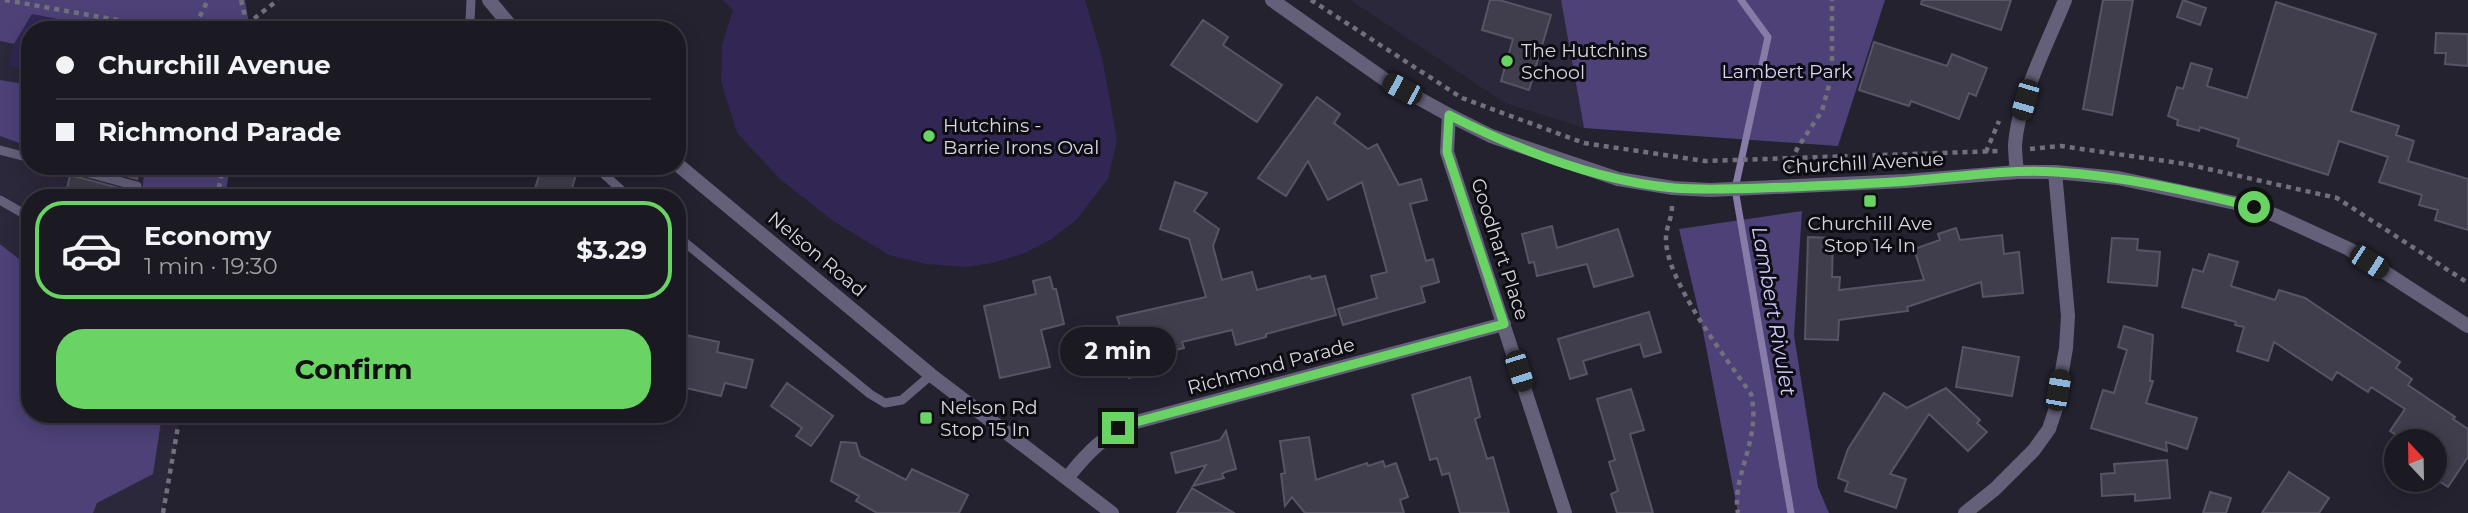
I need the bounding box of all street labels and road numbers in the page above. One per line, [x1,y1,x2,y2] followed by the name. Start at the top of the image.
[1782,147,1944,179] street label: Churchill Avenue
[1466,175,1534,323] street label: Goodhart Place
[763,206,871,302] street label: Nelson Road
[1185,333,1357,399] street label: Richmond Parade

